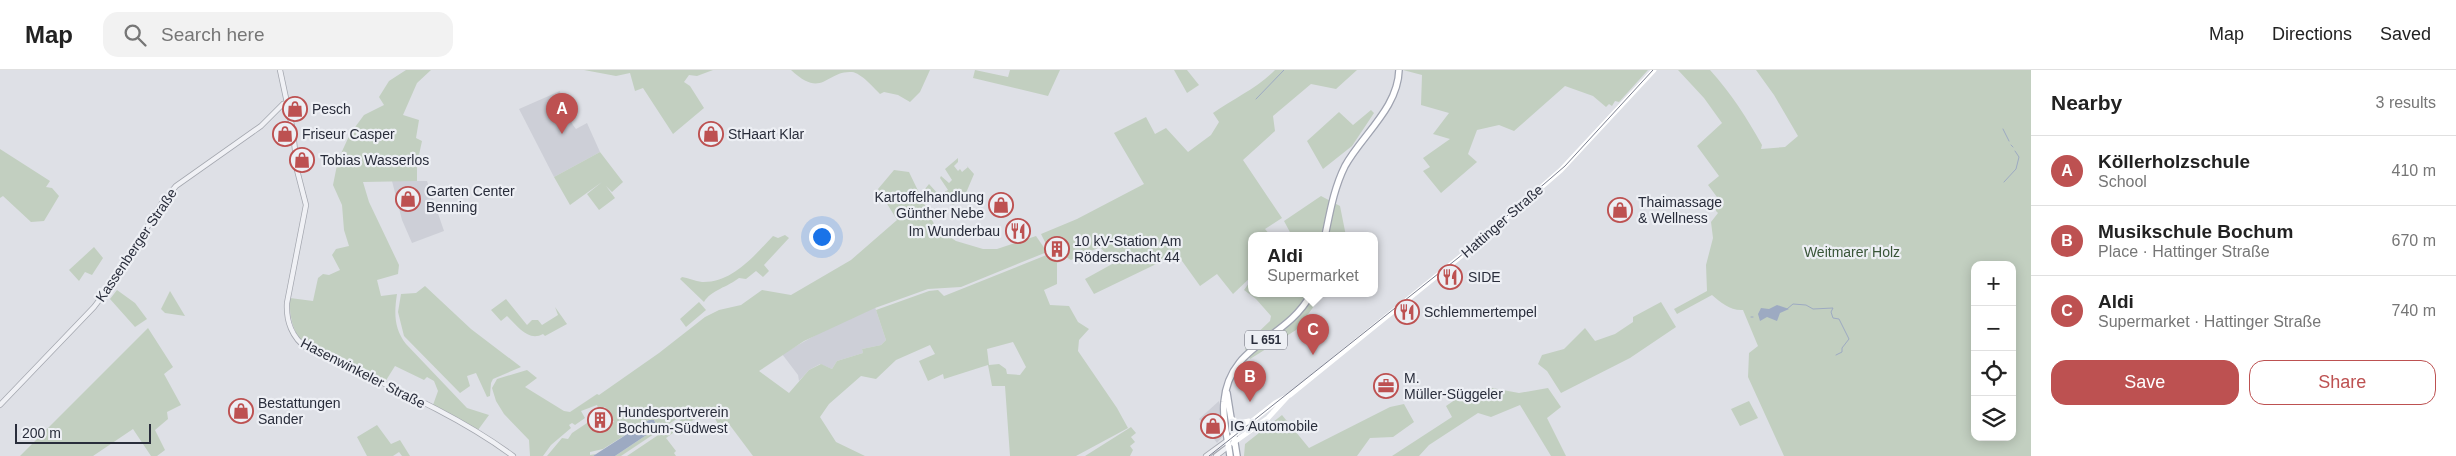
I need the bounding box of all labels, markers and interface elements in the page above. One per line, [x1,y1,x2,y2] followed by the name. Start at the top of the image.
[103,12,453,57] search box
[25,21,73,48] text: Map
[121,21,149,49] icon: search
[161,24,265,45] text: Search here
[2209,24,2244,44] text: Map
[2272,24,2352,44] text: Directions
[2380,24,2431,44] text: Saved
[2051,91,2122,114] text: Nearby
[546,93,578,134] pin: A
[2376,94,2436,111] text: 3 results
[282,96,308,122] shop icon: Pesch
[312,101,351,117] place label: Pesch
[272,121,298,147] shop icon: Friseur Casper
[698,121,724,147] shop icon: StHaart Klar
[302,126,395,142] place label: Friseur Casper
[728,126,805,142] place label: StHaart Klar
[289,147,315,173] shop icon: Tobias Wasserlos
[2098,151,2250,172] text: Köllerholzschule
[320,152,429,168] place label: Tobias Wasserlos
[2061,162,2073,179] text: A
[2392,162,2436,179] text: 410 m
[2098,173,2147,190] text: School
[1458,181,1546,261] street label: Hattinger Straße
[426,183,515,215] place label: Garten Center Benning
[92,185,180,305] street label: Kassenberger Straße
[395,186,421,212] shop icon: Garten Center Benning
[875,189,984,221] place label: Kartoffelhandlung Günther Nebe
[988,192,1014,218] shop icon: Kartoffelhandlung Günther Nebe
[1638,194,1722,226] place label: Thaimassage & Wellness
[1607,197,1633,223] shop icon: Thaimassage & Wellness
[1005,218,1031,244] restaurant icon: Im Wunderbau
[2098,221,2293,242] text: Musikschule Bochum
[908,223,1000,239] place label: Im Wunderbau
[809,224,835,250] your location
[1248,232,1378,297] popup
[2061,232,2073,249] text: B
[2392,232,2436,249] text: 670 m
[1074,233,1181,265] place label: 10 kV-Station Am Röderschacht 44
[1044,236,1070,262] building icon: 10 kV-Station Am Röderschacht 44
[2098,243,2270,260] text: Place · Hattinger Straße
[1804,244,1900,260] park label: Weitmarer Holz
[1267,245,1303,266] text: Aldi
[1971,261,2016,441] map controls
[1971,261,2016,306] button: +
[1437,264,1463,290] restaurant icon: SIDE
[1267,267,1359,284] text: Supermarket
[1468,269,1501,285] place label: SIDE
[2098,291,2134,312] text: Aldi
[1394,299,1420,325] restaurant icon: Schlemmertempel
[2061,302,2073,319] text: C
[2392,302,2436,319] text: 740 m
[1424,304,1537,320] place label: Schlemmertempel
[1971,306,2016,351] button: −
[2098,313,2321,330] text: Supermarket · Hattinger Straße
[1297,314,1329,355] pin: C
[1245,330,1287,350] road number: L 651
[298,335,428,411] street label: Hasenwinkeler Straße
[1971,351,2016,396] button: locate
[2051,360,2239,405] button: Save
[2249,360,2436,405] button: Share
[1234,361,1266,402] pin: B
[1404,370,1503,402] place label: M. Müller-Süggeler
[1373,373,1399,399] office icon: M. Müller-Süggeler
[258,395,341,427] place label: Bestattungen Sander
[1971,396,2016,441] button: layers
[228,398,254,424] shop icon: Bestattungen Sander
[618,404,729,436] place label: Hundesportverein Bochum-Südwest
[587,407,613,433] building icon: Hundesportverein Bochum-Südwest
[1200,413,1226,439] shop icon: IG Automobile
[1230,418,1318,434] place label: IG Automobile
[15,421,151,444] scale bar
[22,425,61,441] text: 200 m

